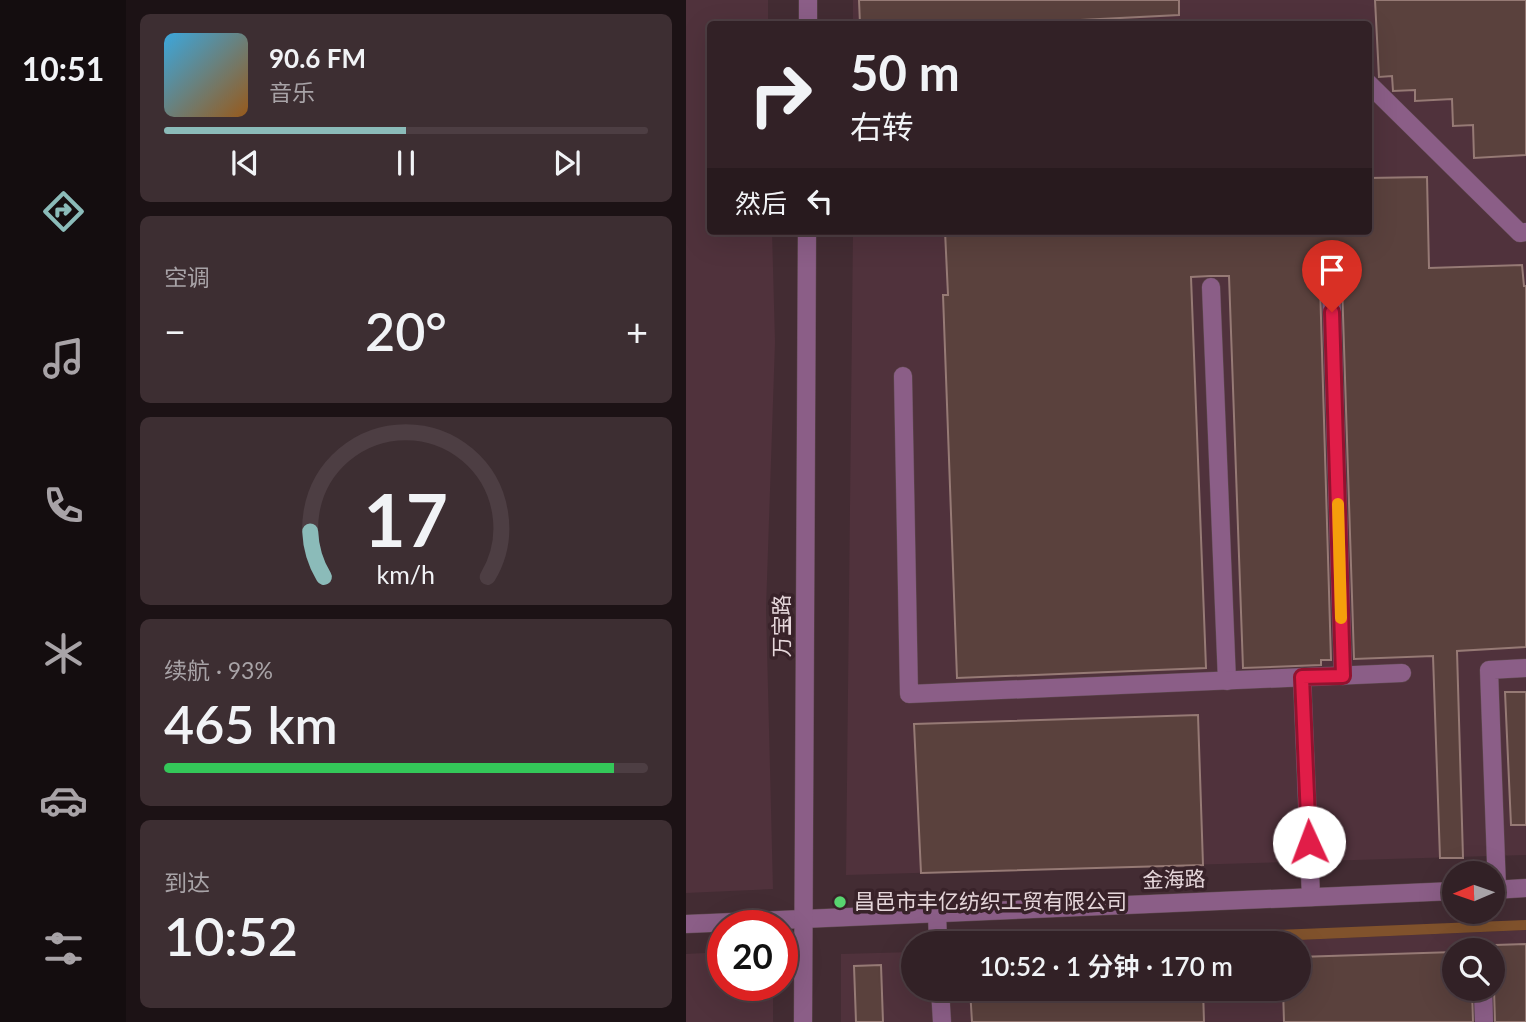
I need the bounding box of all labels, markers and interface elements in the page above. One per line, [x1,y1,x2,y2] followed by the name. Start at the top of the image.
[269,42,366,74] text: 90.6 FM
[850,43,960,101] text: 50 m
[22,49,104,88] text: 10:51
[735,49,826,140] icon: right
[269,78,315,106] text: 音乐
[850,107,914,146] text: 右转
[226,144,264,182] icon: previous
[387,144,425,182] icon: pause
[548,144,586,182] icon: next
[801,182,839,220] icon: left
[39,187,88,236] icon: directions
[735,187,787,219] text: 然后
[1302,240,1362,312] pin
[1313,251,1351,289] icon: arrive
[164,263,210,291] text: 空调
[365,300,447,362] text: 20°
[164,308,186,354] text: −
[626,308,648,354] text: +
[39,334,88,383] icon: music
[364,475,448,563] text: 17
[39,481,88,530] icon: phone
[377,559,435,589] text: km/h
[768,595,793,658] street label: 万宝路
[39,629,88,678] icon: climate
[164,656,273,684] text: 续航 · 93%
[164,693,338,755] text: 465 km
[39,776,88,825] icon: car
[1272,805,1346,879] position arrow
[1442,861,1505,924] north arrow
[1442,861,1505,1001] map controls
[1142,865,1206,892] street label: 金海路
[164,868,210,896] text: 到达
[854,888,1127,913] place label: 昌邑市丰亿纺织工贸有限公司
[832,894,848,910] marker: 昌邑市丰亿纺织工贸有限公司
[164,905,298,967] text: 10:52
[707,910,798,1001] speed limit sign: 20
[39,924,88,973] icon: filters
[1442,938,1505,1001] button: search
[979,950,1233,982] text: 10:52 · 1 分钟 · 170 m

